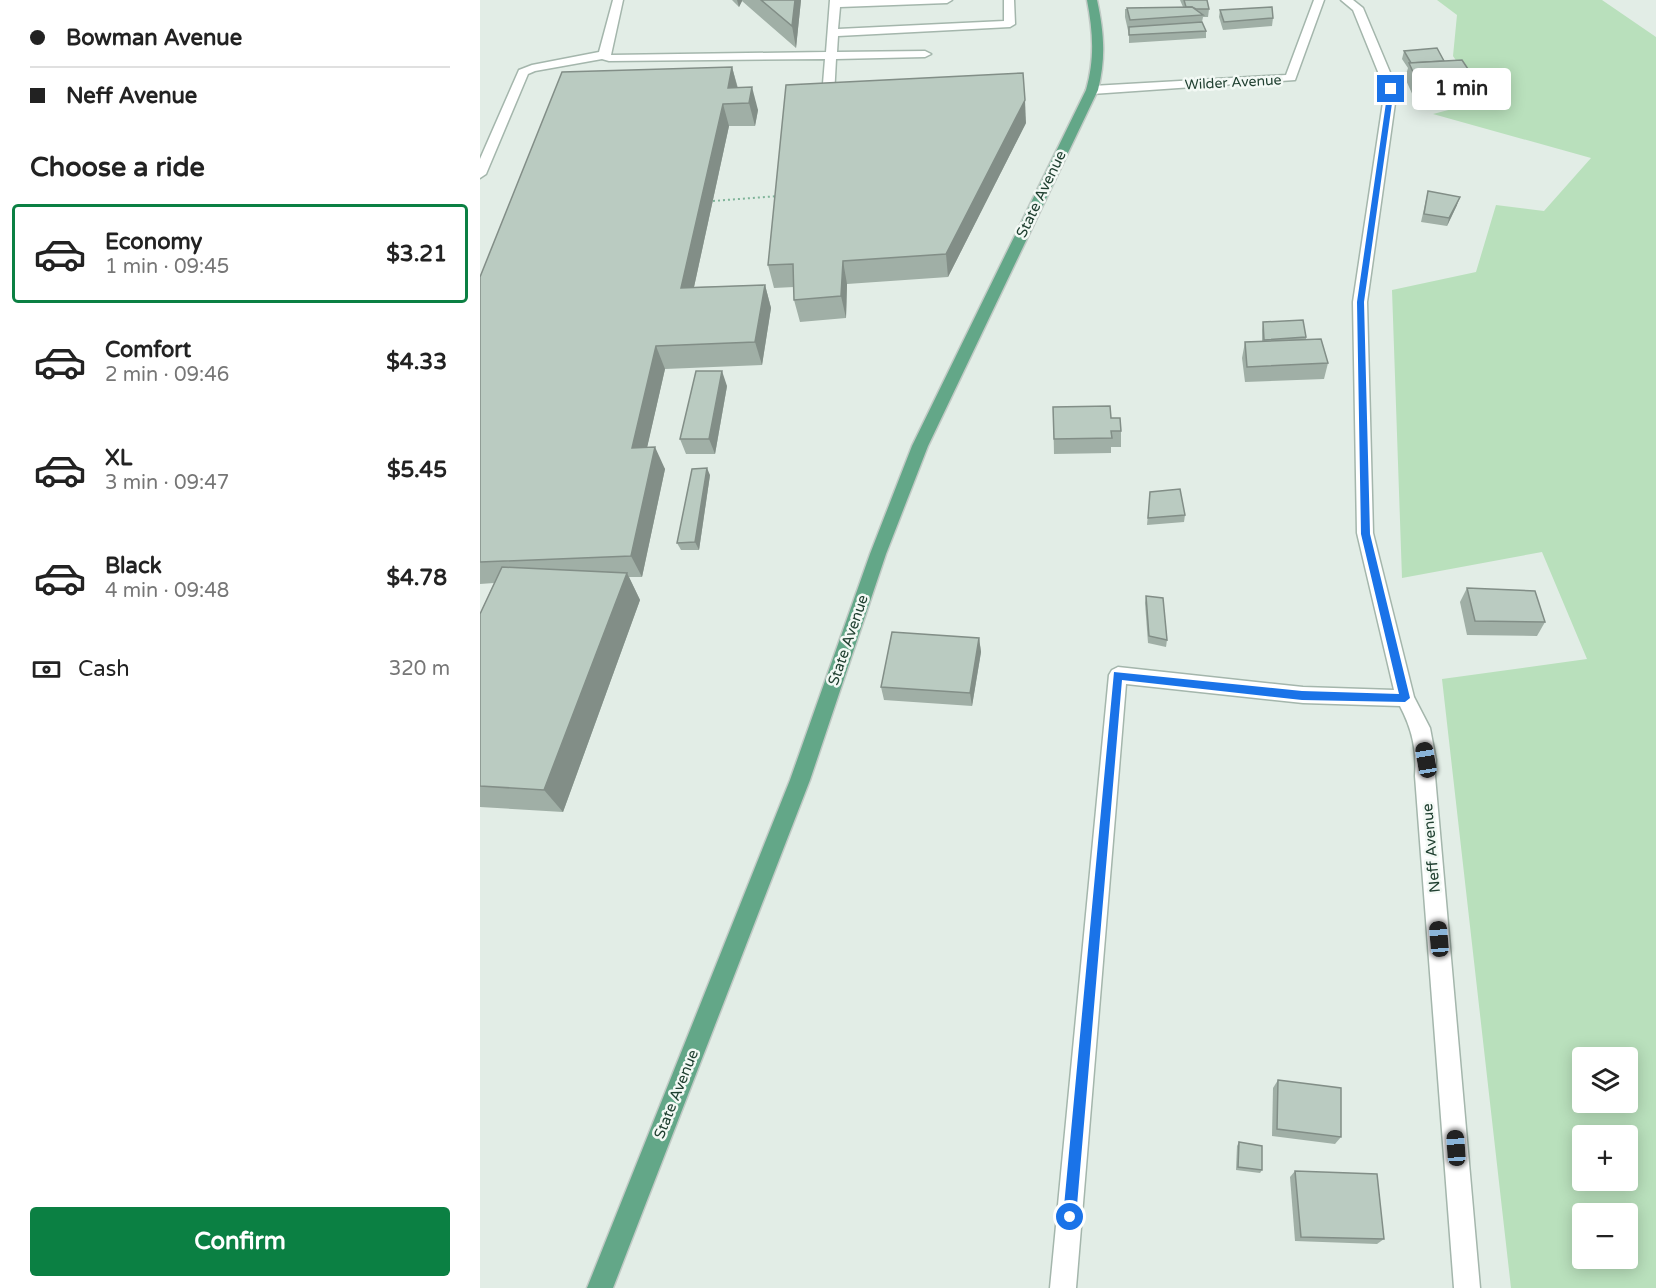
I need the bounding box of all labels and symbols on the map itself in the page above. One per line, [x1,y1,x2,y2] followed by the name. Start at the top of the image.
[1412,68,1511,110] callout: 1 min
[1184,71,1282,94] street label: Wilder Avenue
[1377,75,1404,102] route end
[1012,148,1070,240] street label: State Avenue
[824,592,872,688] street label: State Avenue
[1414,741,1438,779] car
[1418,803,1444,893] street label: Neff Avenue
[1428,920,1450,958] car
[650,1047,702,1141] street label: State Avenue
[1446,1129,1466,1167] car
[1056,1203,1083,1230] route start

